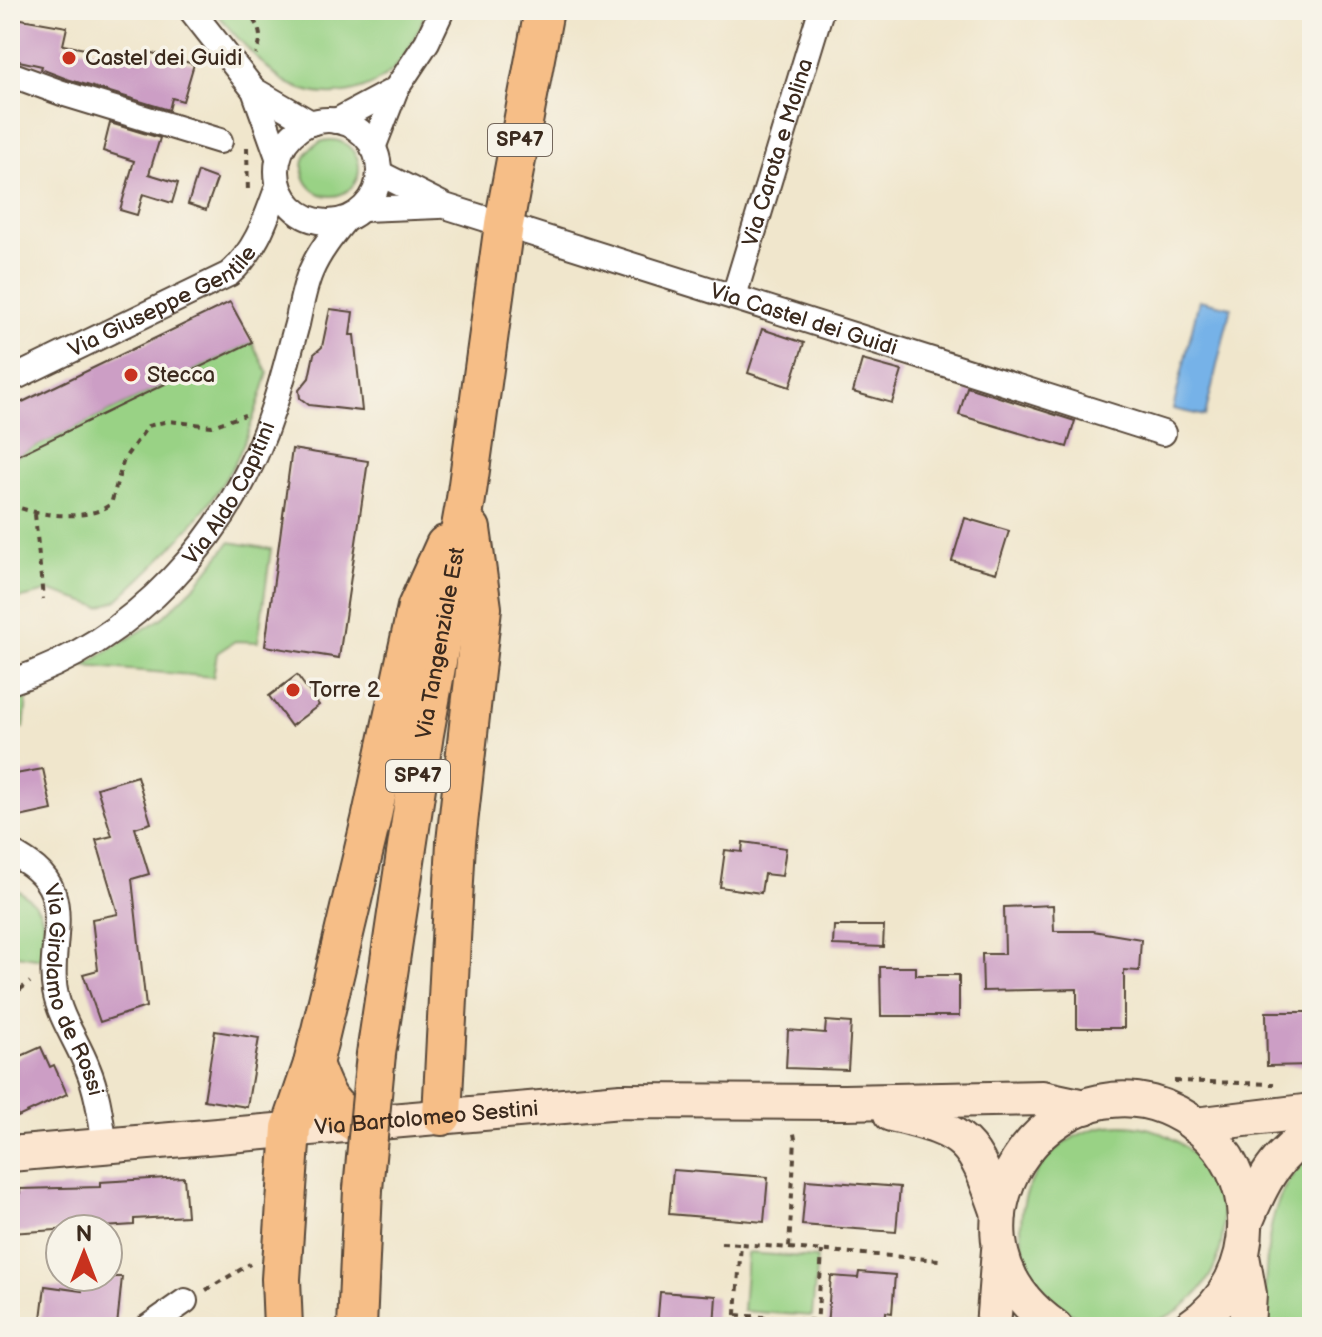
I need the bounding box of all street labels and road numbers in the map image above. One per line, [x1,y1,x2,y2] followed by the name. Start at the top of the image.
[736,55,819,250] street label: Via Carota e Molina
[488,124,552,156] road number: SP47
[64,240,262,363] street label: Via Giuseppe Gentile
[707,277,901,362] street label: Via Castel dei Guidi
[177,418,281,570] street label: Via Aldo Capitini
[410,545,471,741] street label: Via Tangenziale Est
[386,760,450,792] road number: SP47
[37,880,109,1098] street label: Via Girolamo de Rossi
[313,1095,540,1141] street label: Via Bartolomeo Sestini

